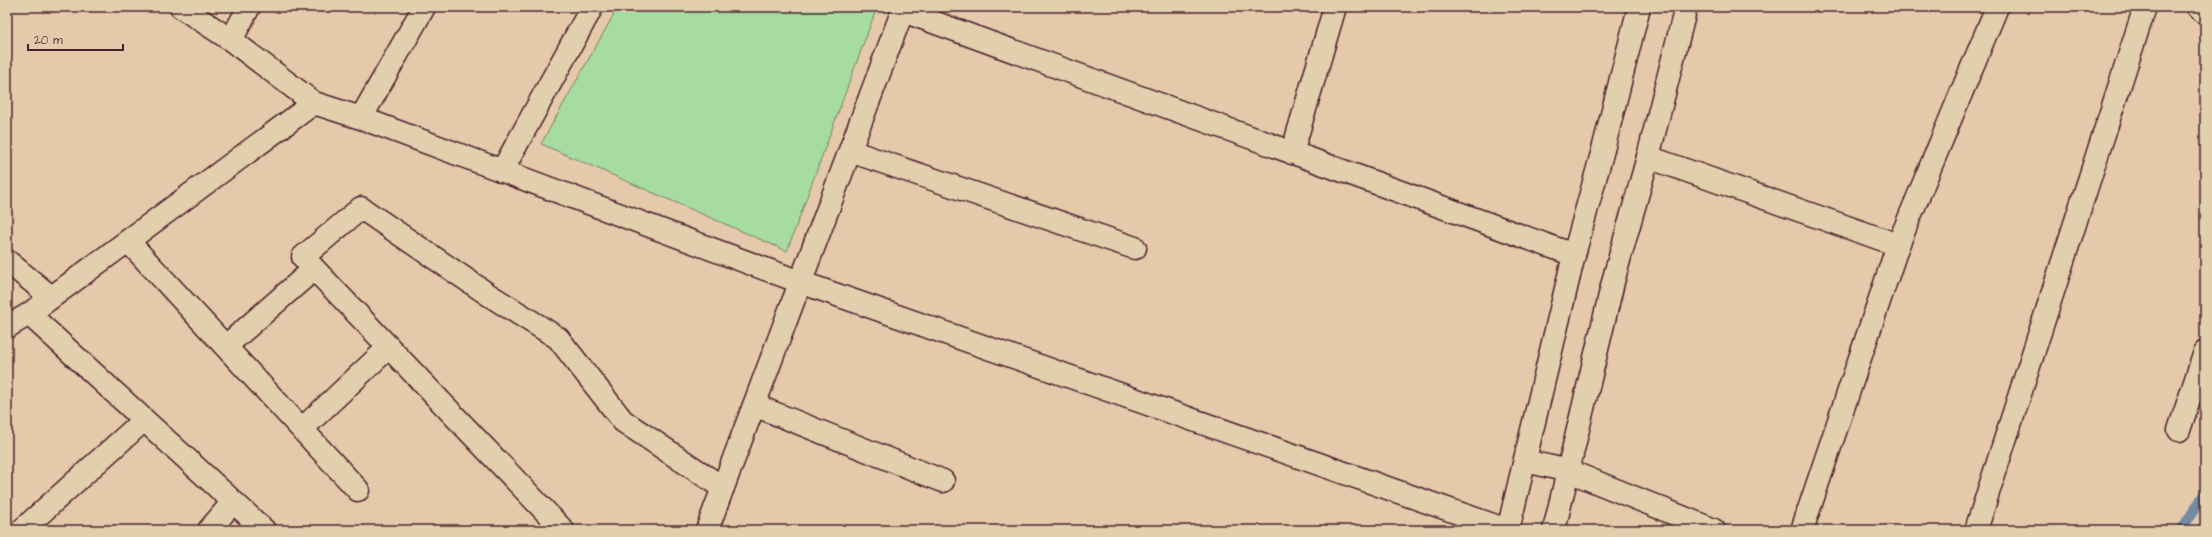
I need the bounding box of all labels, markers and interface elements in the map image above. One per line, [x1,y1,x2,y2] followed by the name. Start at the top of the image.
[28,26,123,52] scale bar
[34,32,63,49] text: 20 m

